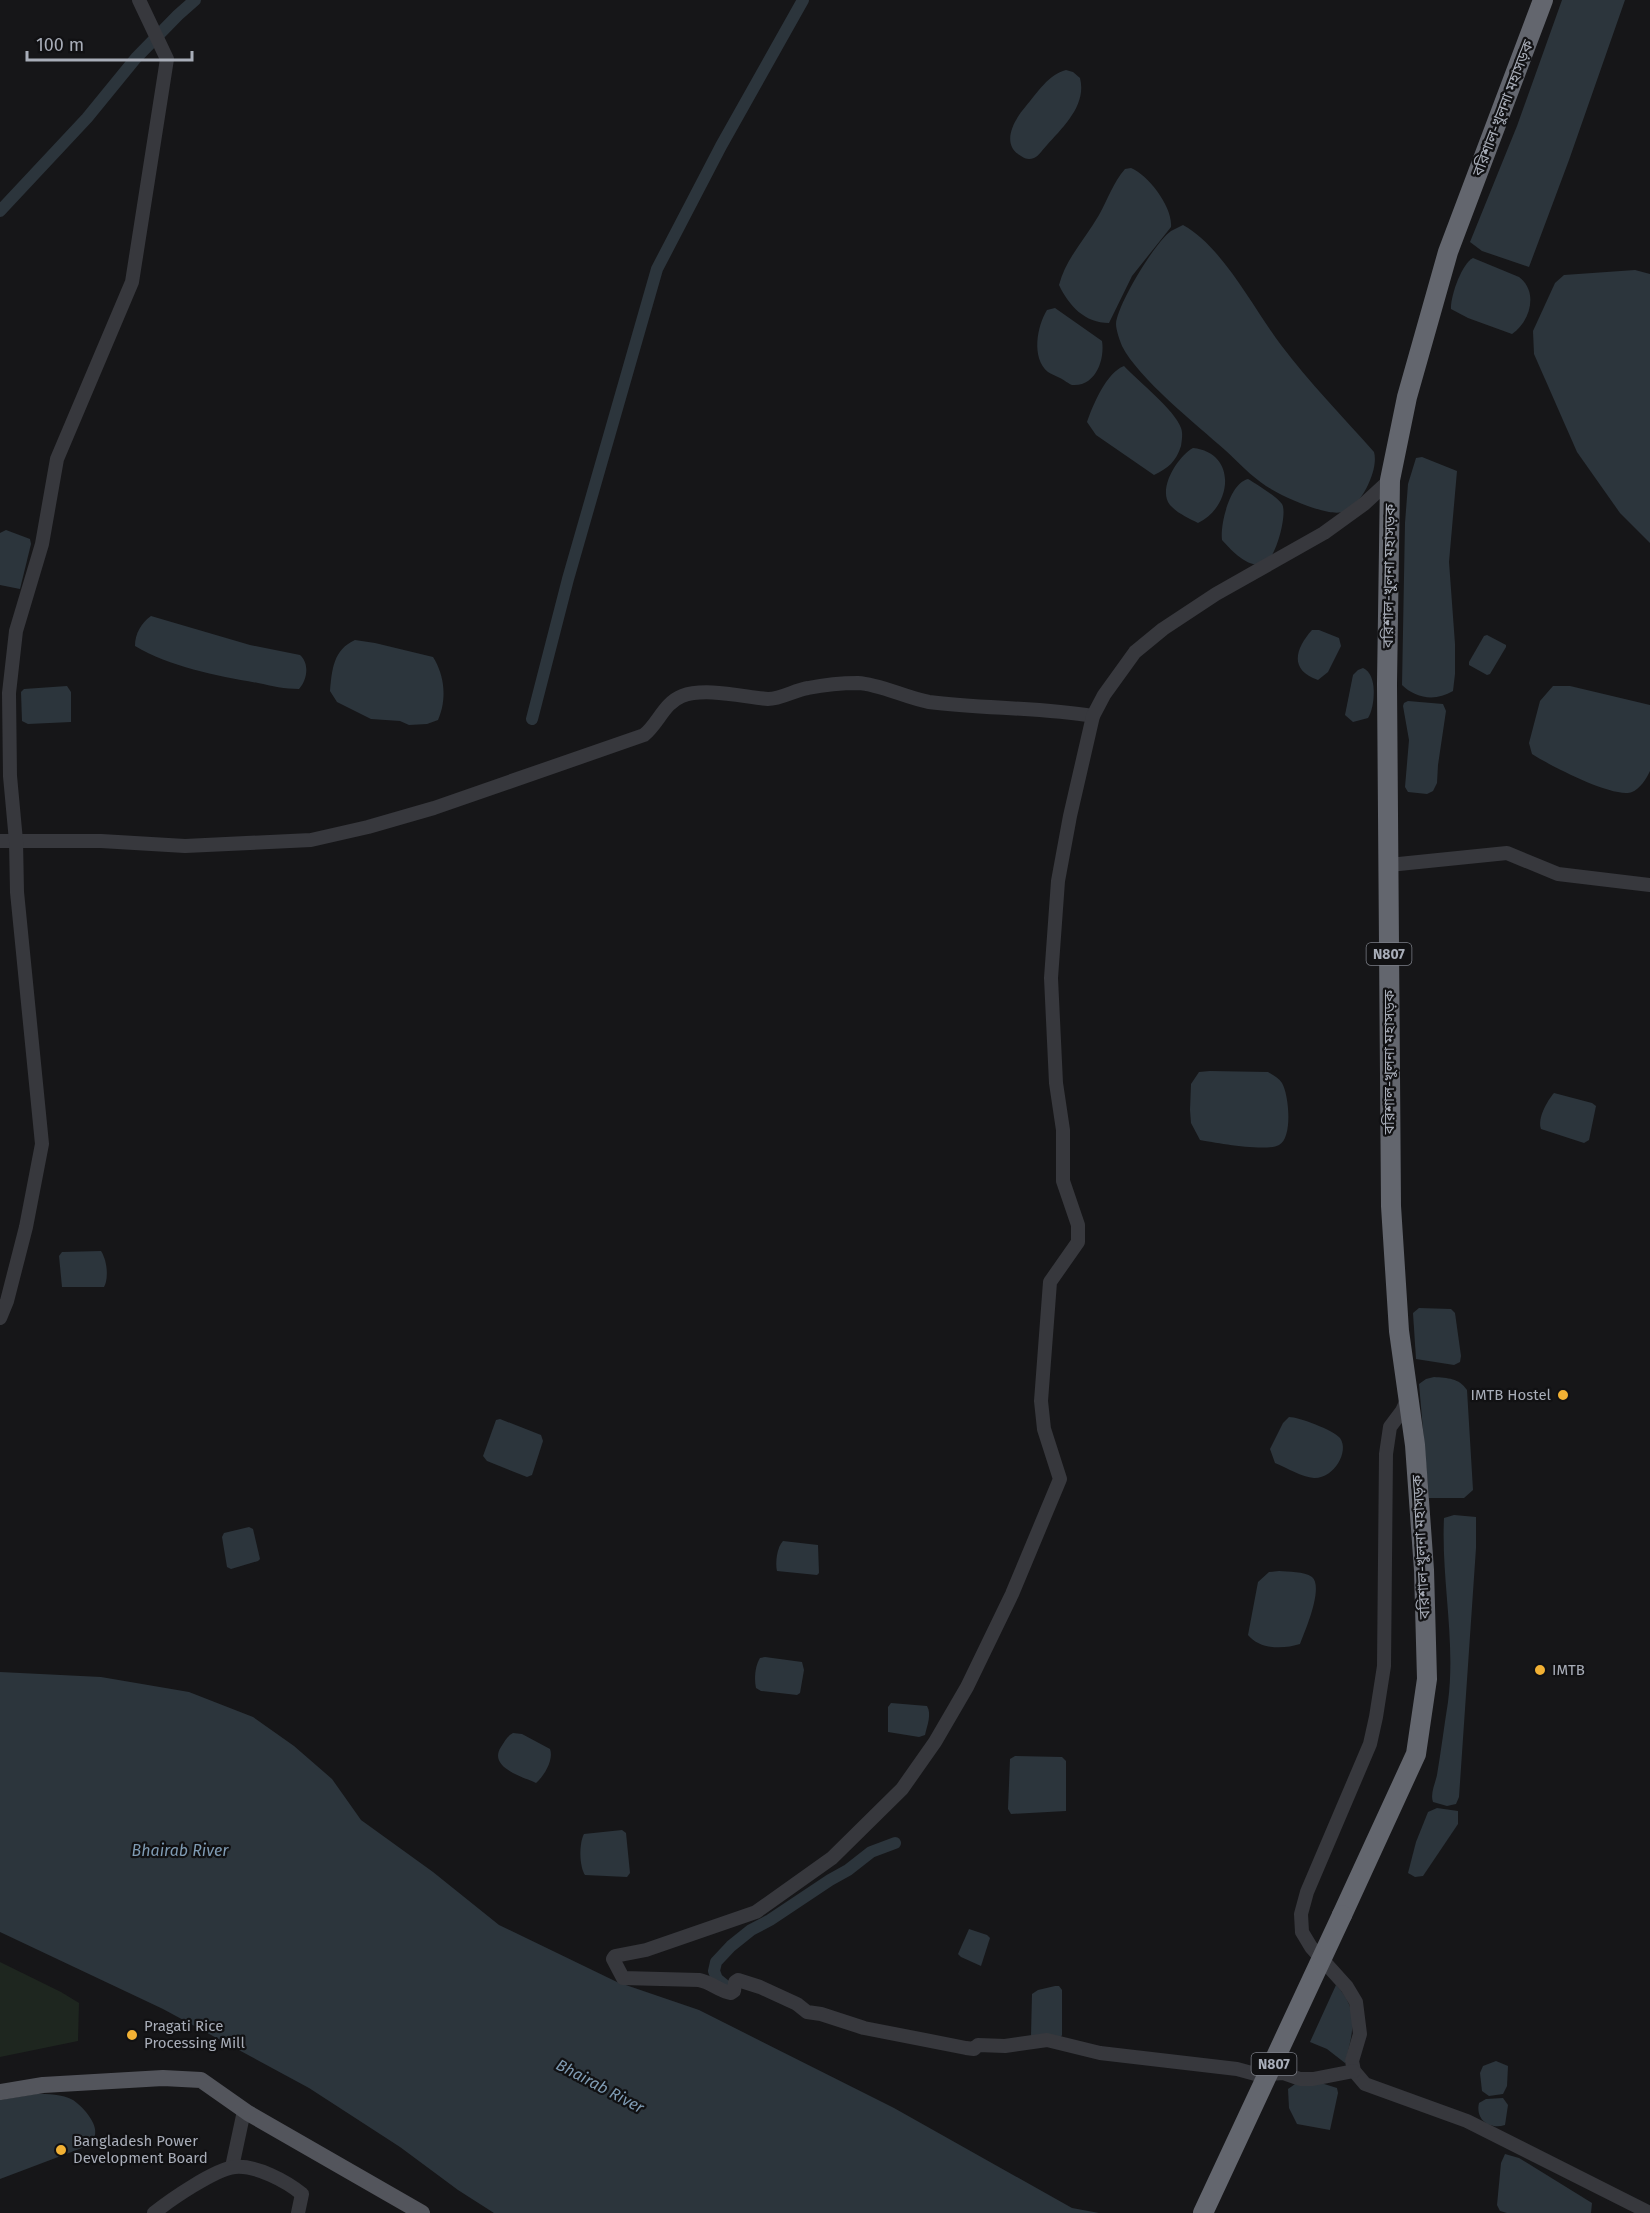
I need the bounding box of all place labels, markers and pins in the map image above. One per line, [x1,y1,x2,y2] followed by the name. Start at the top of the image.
[1471,1386,1552,1404] place label: IMTB Hostel
[1556,1388,1570,1402] marker: IMTB Hostel
[1552,1661,1585,1679] place label: IMTB
[1533,1663,1547,1677] marker: IMTB
[144,2017,246,2052] place label: Pragati Rice Processing Mill
[125,2028,139,2042] marker: Pragati Rice Processing Mill
[73,2132,208,2167] place label: Bangladesh Power Development Board
[54,2143,68,2157] marker: Bangladesh Power Development Board

